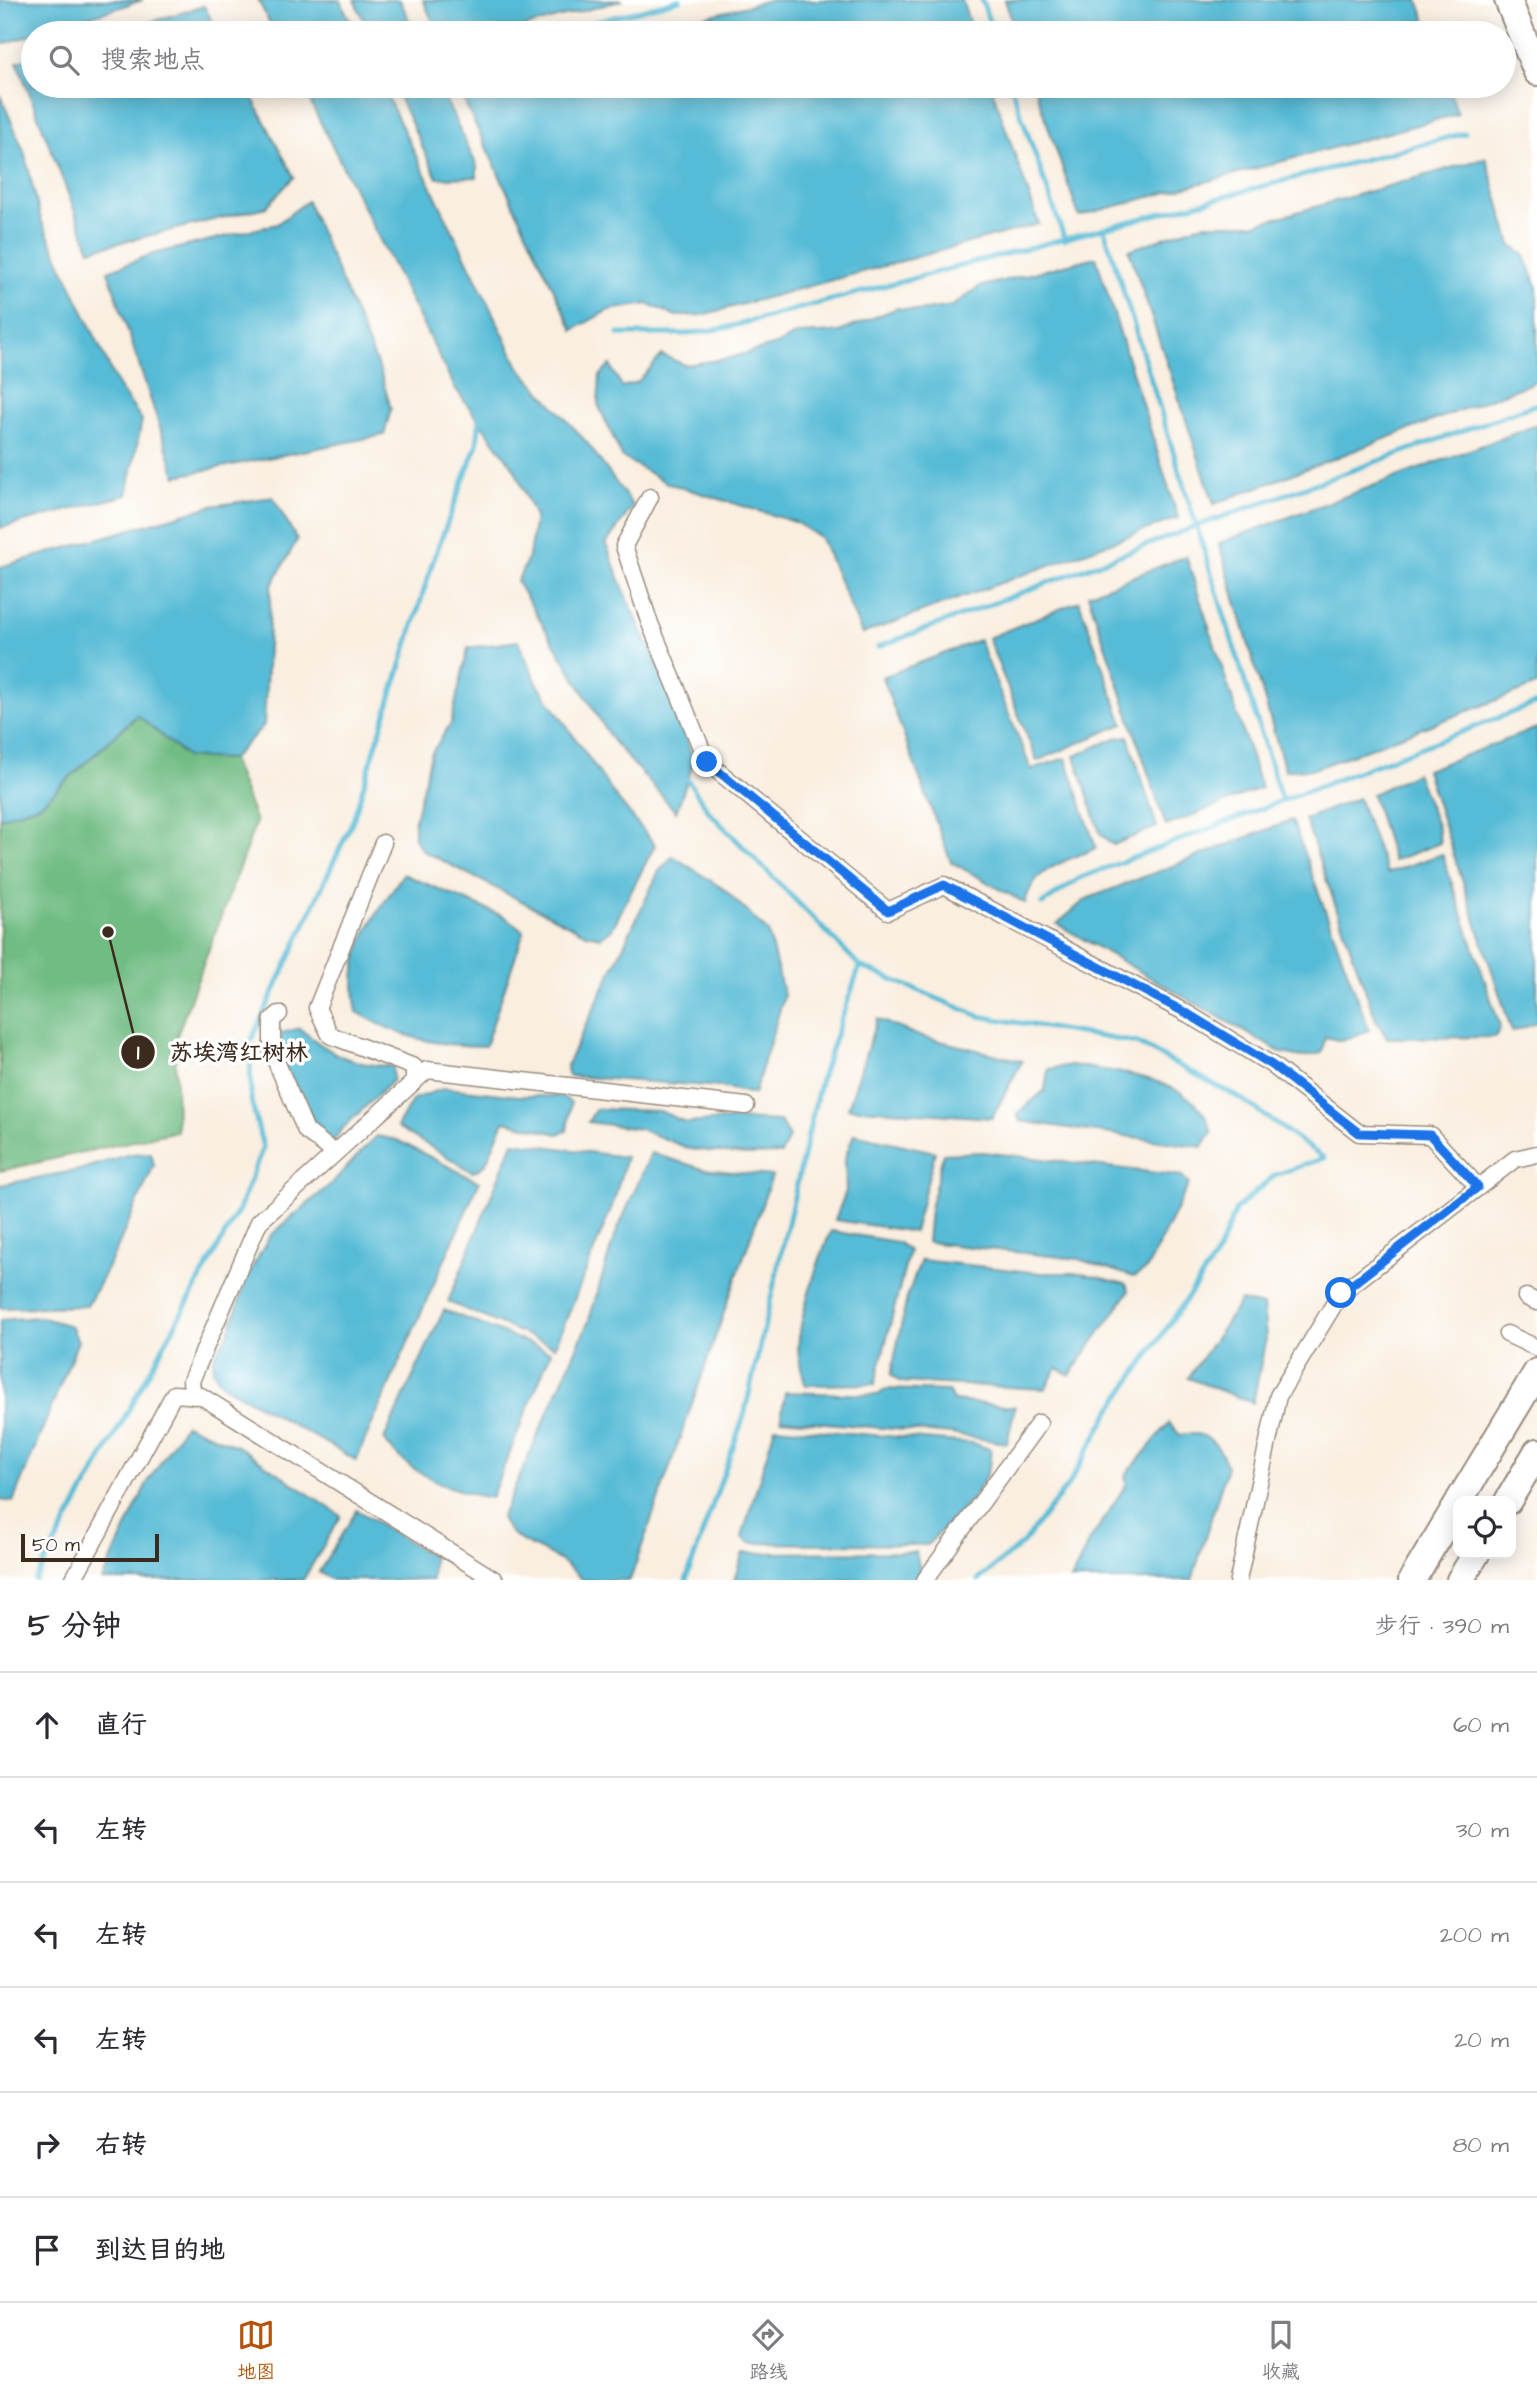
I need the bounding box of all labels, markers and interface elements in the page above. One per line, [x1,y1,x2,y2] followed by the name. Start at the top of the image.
[21,21,1516,98] search box
[45,41,83,79] icon: search
[101,42,205,78] text: 搜索地点
[691,746,722,777] route end
[121,1030,322,1074] callout: 苏埃湾红树林
[170,1037,308,1069] text: 苏埃湾红树林
[137,1038,140,1067] text: 1
[1325,1277,1356,1308] route start
[1453,1496,1516,1559] map controls
[1453,1496,1516,1559] button: locate
[21,1531,159,1563] scale bar
[32,1532,80,1559] text: 50 m
[28,1605,121,1647] text: 5 分钟
[1375,1610,1509,1642] text: 步行 · 390 m
[28,1706,66,1744] icon: ahead
[95,1707,147,1743] text: 直行
[1453,1709,1509,1741] text: 60 m
[28,1811,66,1849] icon: left
[95,1812,147,1848] text: 左转
[1456,1814,1509,1846] text: 30 m
[28,1916,66,1954] icon: left
[95,1917,147,1953] text: 左转
[1440,1919,1509,1951] text: 200 m
[28,2021,66,2059] icon: left
[95,2022,147,2058] text: 左转
[1454,2024,1509,2056] text: 20 m
[28,2126,66,2164] icon: right
[95,2127,147,2163] text: 右转
[1452,2129,1509,2161] text: 80 m
[28,2231,66,2269] icon: arrive
[95,2232,225,2268] text: 到达目的地
[237,2316,275,2386] tab: 地图
[749,2316,788,2386] tab: 路线
[1262,2316,1300,2386] tab: 收藏

